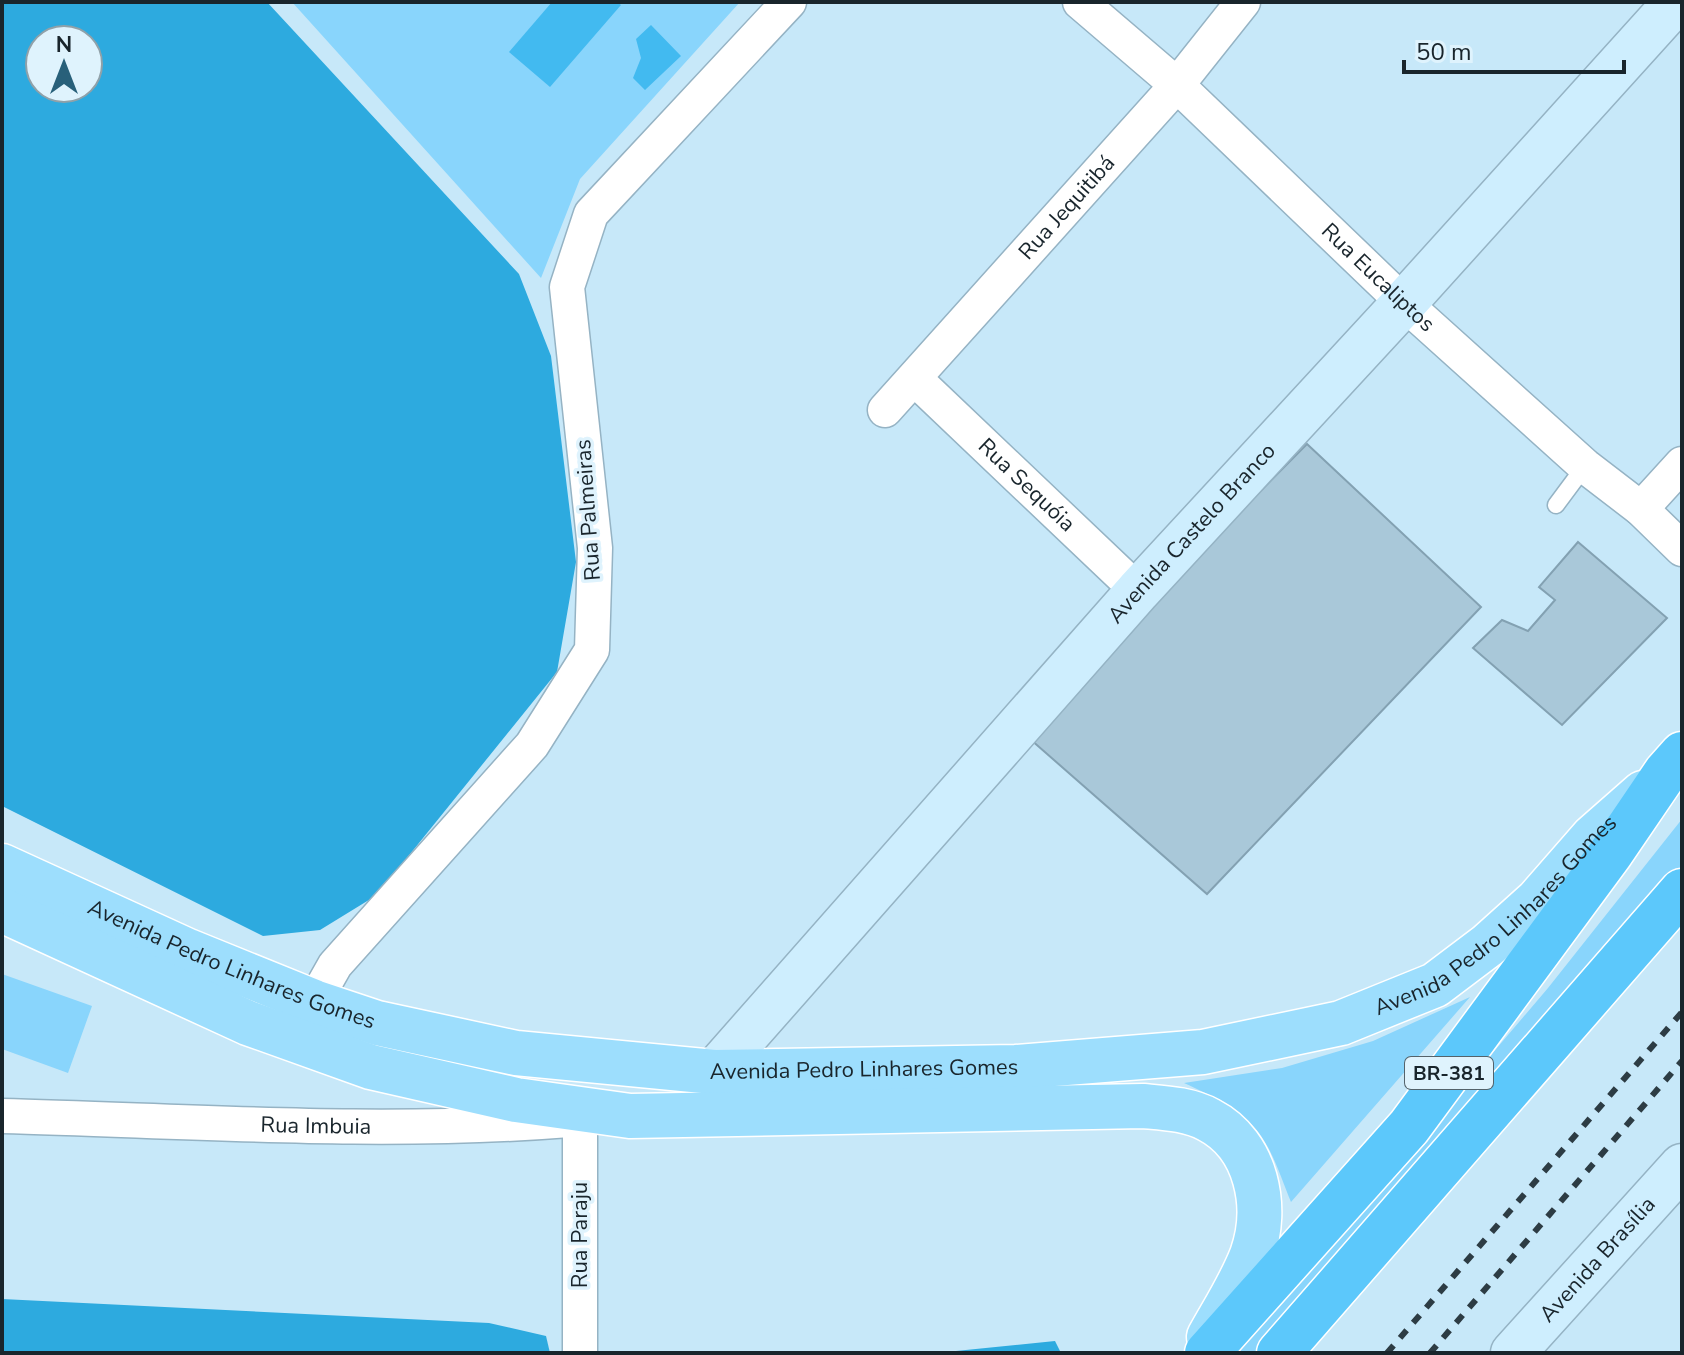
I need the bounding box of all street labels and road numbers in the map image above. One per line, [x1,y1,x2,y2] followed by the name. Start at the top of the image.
[1012,149,1122,266] street label: Rua Jequitibá
[1315,216,1441,339] street label: Rua Eucaliptos
[971,432,1082,539] street label: Rua Sequóia
[1101,436,1282,630] street label: Avenida Castelo Branco
[568,438,608,582] street label: Rua Palmeiras
[1370,808,1623,1023] street label: Avenida Pedro Linhares Gomes
[83,892,379,1036] street label: Avenida Pedro Linhares Gomes
[710,1052,1019,1087] street label: Avenida Pedro Linhares Gomes
[1405,1057,1493,1089] road number: BR-381
[260,1110,371,1142] street label: Rua Imbuia
[565,1182,595,1288] street label: Rua Paraju
[1533,1190,1662,1329] street label: Avenida Brasília

